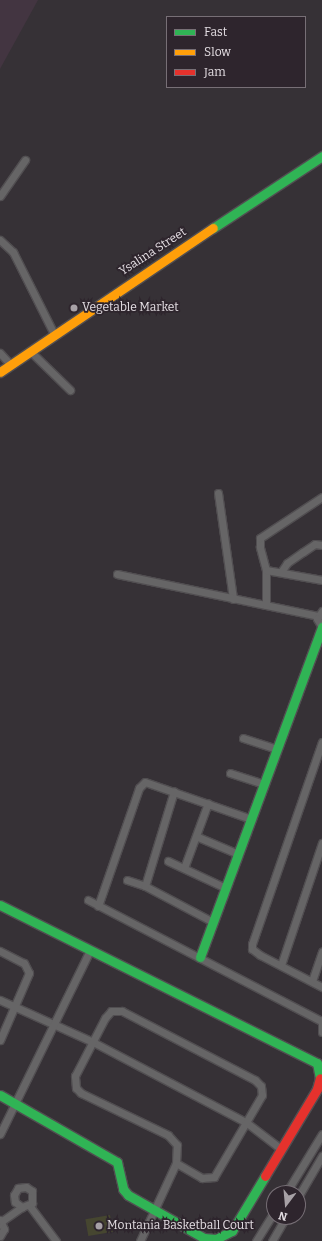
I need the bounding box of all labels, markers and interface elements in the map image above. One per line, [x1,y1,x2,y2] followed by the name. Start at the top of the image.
[166,16,306,88] legend
[204,25,227,39] text: Fast
[204,45,231,59] text: Slow
[204,65,226,79] text: Jam
[117,225,189,279] street label: Ysalina Street
[82,301,179,315] place label: Vegetable Market
[69,303,79,313] marker: Vegetable Market
[266,1185,306,1225] north arrow
[277,1209,289,1223] text: N
[107,1219,254,1233] place label: Montania Basketball Court
[94,1221,104,1231] marker: Montania Basketball Court

